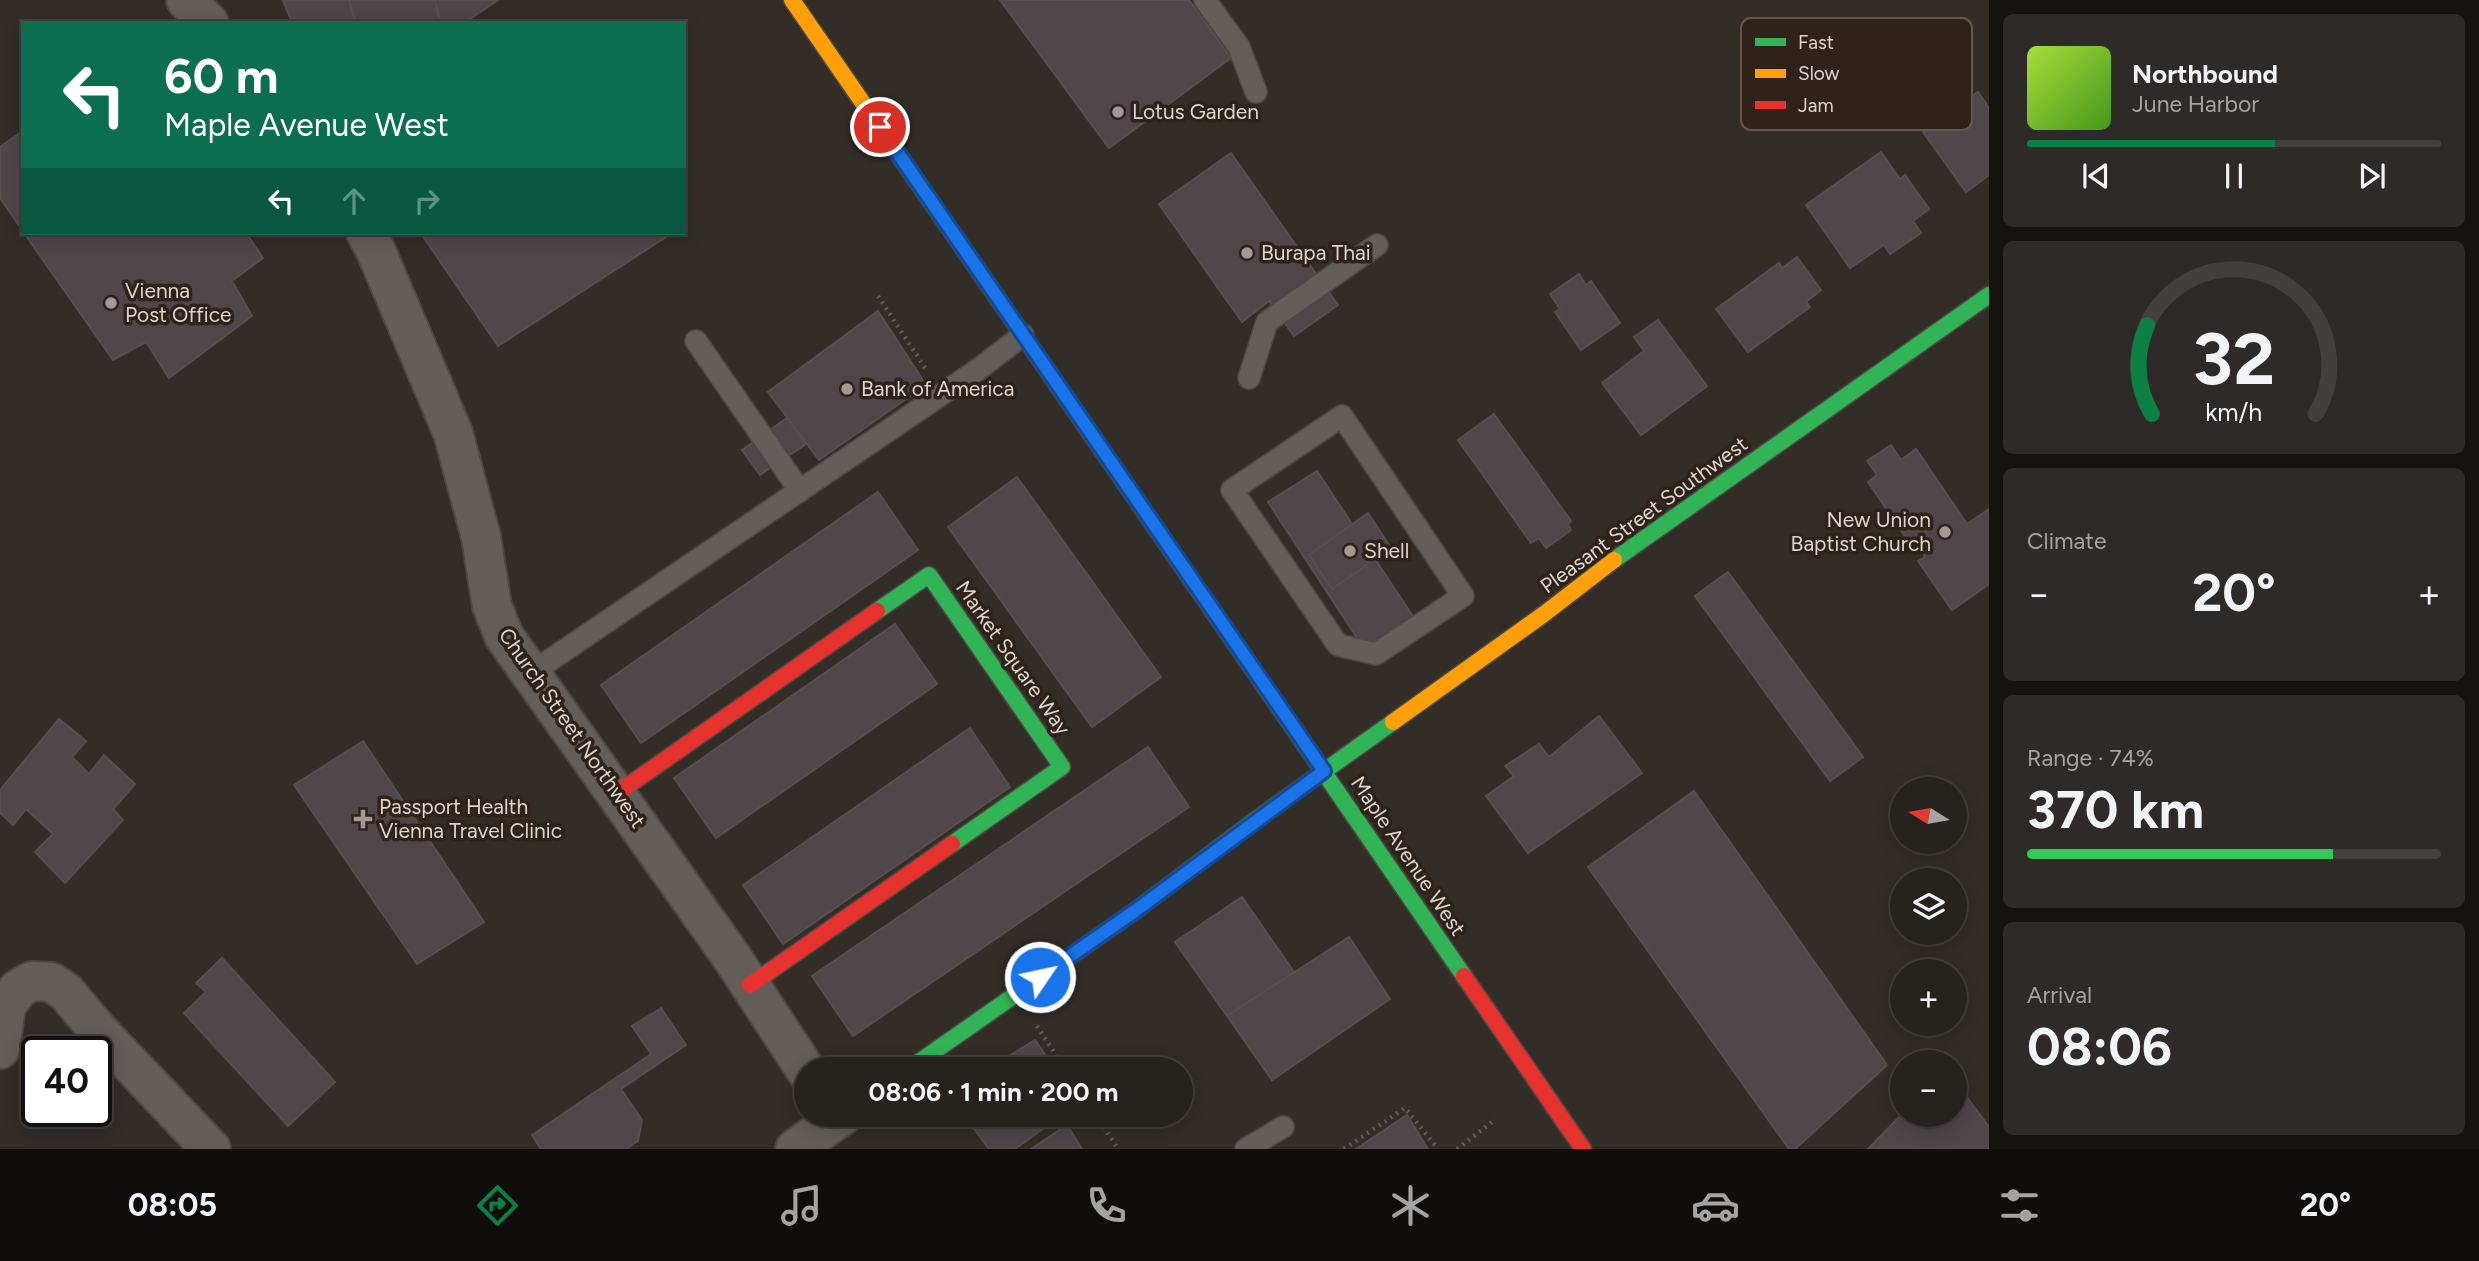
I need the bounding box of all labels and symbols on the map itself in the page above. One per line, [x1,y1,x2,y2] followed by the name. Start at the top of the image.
[1741,18,1972,130] legend
[1798,31,1834,54] text: Fast
[1798,62,1840,85] text: Slow
[1798,94,1834,117] text: Jam
[850,97,910,157] pin
[1132,99,1259,124] place label: Lotus Garden
[1110,104,1126,120] marker: Lotus Garden
[1261,240,1371,265] place label: Burapa Thai
[1239,245,1255,261] marker: Burapa Thai
[125,278,232,327] place label: Vienna Post Office
[103,295,119,311] marker: Vienna Post Office
[861,376,1014,401] place label: Bank of America
[839,381,855,397] marker: Bank of America
[1535,431,1752,598] street label: Pleasant Street Southwest
[1791,507,1931,556] place label: New Union Baptist Church
[1937,524,1953,540] marker: New Union Baptist Church
[1364,538,1409,563] place label: Shell
[1342,543,1358,559] marker: Shell
[951,576,1076,740] street label: Market Square Way
[494,623,651,833] street label: Church Street Northwest
[1346,771,1471,940] street label: Maple Avenue West
[1890,777,1967,854] north arrow
[379,794,562,843] place label: Passport Health Vienna Travel Clinic
[353,809,373,829] marker: Passport Health Vienna Travel Clinic
[1003,940,1077,1014] position arrow
[21,1036,112,1127] speed limit sign: 40

